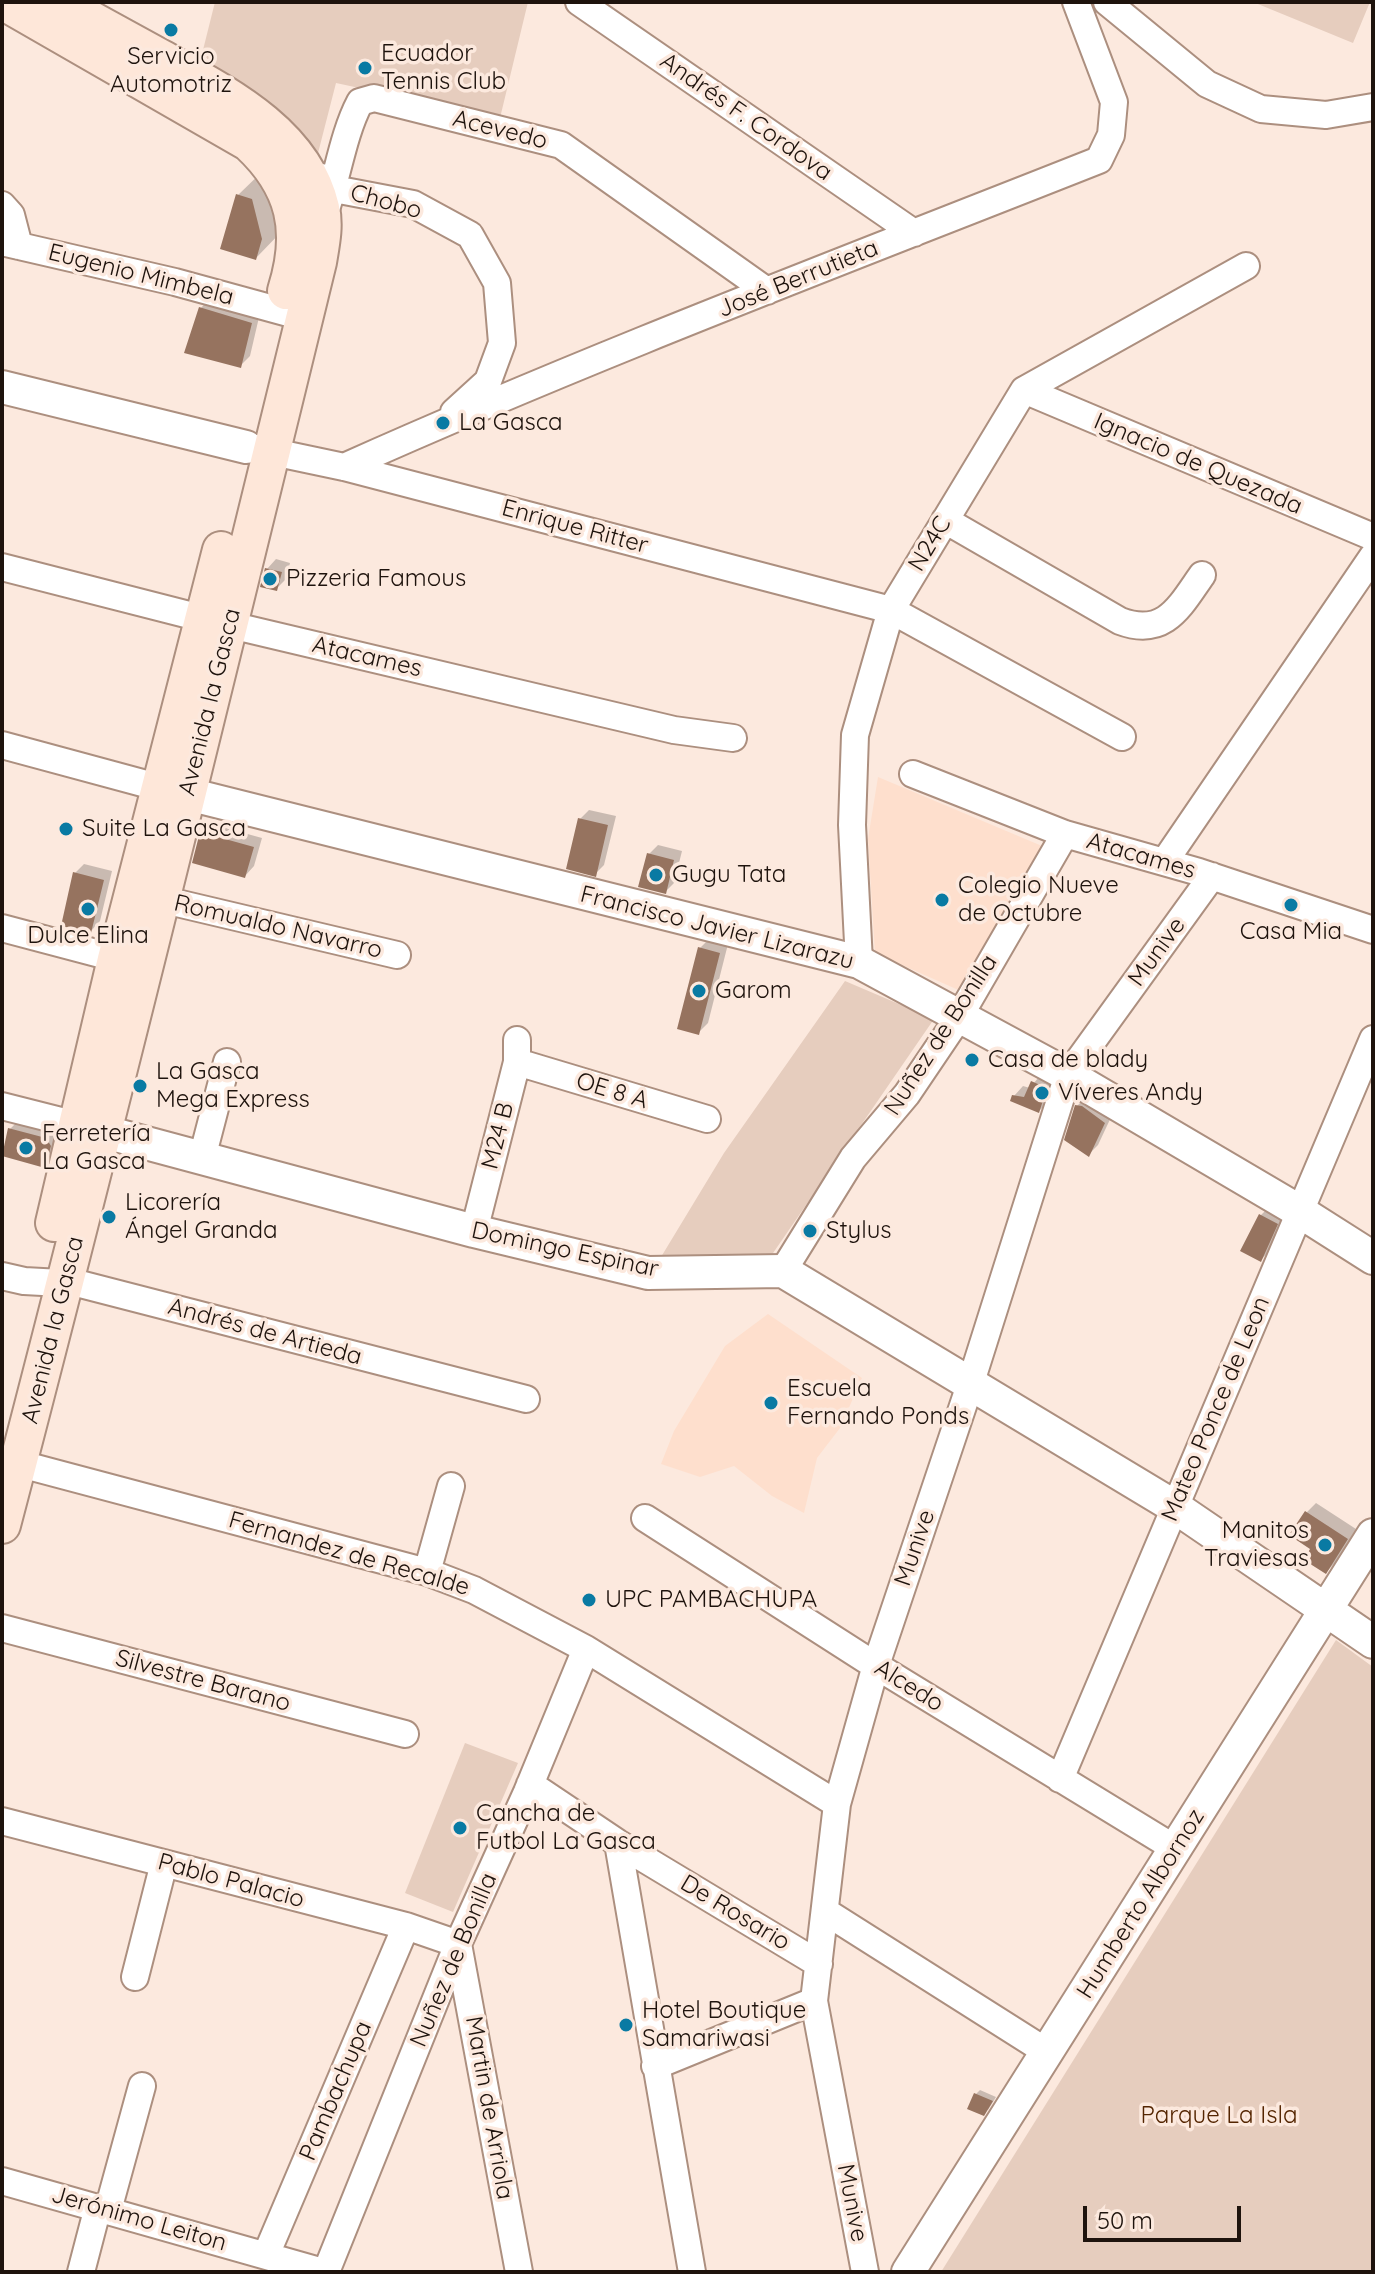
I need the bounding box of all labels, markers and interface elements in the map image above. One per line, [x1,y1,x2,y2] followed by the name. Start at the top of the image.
[162,21,180,39] marker: Servicio Automotriz
[381,40,506,96] place label: Ecuador Tennis Club
[110,43,232,99] place label: Servicio Automotriz
[654,47,838,187] street label: Andrés F. Cordova
[356,59,374,77] marker: Ecuador Tennis Club
[450,104,550,156] street label: Acevedo
[347,179,425,225] street label: Chobo
[714,234,882,324] street label: José Berrutieta
[45,238,237,312] street label: Eugenio Mimbela
[1089,407,1307,521] street label: Ignacio de Quezada
[459,409,563,437] place label: La Gasca
[434,414,452,432] marker: La Gasca
[499,494,651,560] street label: Enrique Ritter
[903,511,957,577] street label: N24C
[286,565,466,593] place label: Pizzeria Famous
[261,570,279,588] marker: Pizzeria Famous
[173,605,247,799] street label: Avenida la Gasca
[309,630,425,684] street label: Atacames
[82,815,246,843] place label: Suite La Gasca
[57,820,75,838] marker: Suite La Gasca
[1083,827,1199,885] street label: Atacames
[672,861,786,889] place label: Gugu Tata
[647,866,665,884] marker: Gugu Tata
[958,872,1119,928] place label: Colegio Nueve de Octubre
[577,880,857,976] street label: Francisco Javier Lizarazu
[171,889,385,965] street label: Romualdo Navarro
[933,891,951,909] marker: Colegio Nueve de Octubre
[1282,896,1300,914] marker: Casa Mia
[79,900,97,918] marker: Dulce Elina
[1122,912,1192,992] street label: Munive
[1240,918,1342,946] place label: Casa Mia
[27,922,149,950] place label: Dulce Elina
[878,949,1004,1121] street label: Nuñez de Bonilla
[715,977,792,1005] place label: Garom
[690,982,708,1000] marker: Garom
[988,1046,1148,1074] place label: Casa de blady
[963,1051,981,1069] marker: Casa de blady
[156,1058,310,1114] place label: La Gasca Mega Express
[573,1066,651,1116] street label: OE 8 A
[131,1077,149,1095] marker: La Gasca Mega Express
[1058,1079,1203,1107] place label: Víveres Andy
[1033,1084,1051,1102] marker: Víveres Andy
[476,1100,520,1172] street label: M24 B
[42,1120,151,1176] place label: Ferretería La Gasca
[17,1139,35,1157] marker: Ferretería La Gasca
[125,1189,278,1245] place label: Licorería Ángel Granda
[100,1208,118,1226] marker: Licorería Ángel Granda
[469,1216,661,1284] street label: Domingo Espinar
[826,1217,892,1245] place label: Stylus
[801,1222,819,1240] marker: Stylus
[16,1233,90,1427] street label: Avenida la Gasca
[165,1292,365,1372] street label: Andrés de Artieda
[1156,1292,1276,1526] street label: Mateo Ponce de Leon
[787,1375,969,1431] place label: Escuela Fernando Ponds
[762,1394,780,1412] marker: Escuela Fernando Ponds
[225,1506,473,1602] street label: Fernandez de Recalde
[889,1506,941,1590] street label: Munive
[1204,1517,1309,1573] place label: Manitos Traviesas
[1316,1536,1334,1554] marker: Manitos Traviesas
[605,1586,817,1614] place label: UPC PAMBACHUPA
[580,1591,598,1609] marker: UPC PAMBACHUPA
[112,1644,294,1718] street label: Silvestre Barano
[869,1654,949,1718] street label: Alcedo
[476,1800,656,1856] place label: Cancha de Futbol La Gasca
[1071,1804,1211,2004] street label: Humberto Albornoz
[451,1819,469,1837] marker: Cancha de Futbol La Gasca
[155,1848,307,1914] street label: Pablo Palacio
[404,1869,504,2051] street label: Nuñez de Bonilla
[675,1869,795,1957] street label: De Rosario
[642,1997,806,2053] place label: Hotel Boutique Samariwasi
[459,2014,519,2202] street label: Martin de Arriola
[617,2016,635,2034] marker: Hotel Boutique Samariwasi
[294,2017,378,2165] street label: Pambachupa
[1141,2102,1297,2130] park label: Parque La Isla
[830,2162,874,2244] street label: Munive
[48,2180,230,2258] street label: Jerónimo Leiton
[1087,2190,1245,2240] scale bar
[1097,2205,1153,2235] text: 50 m

